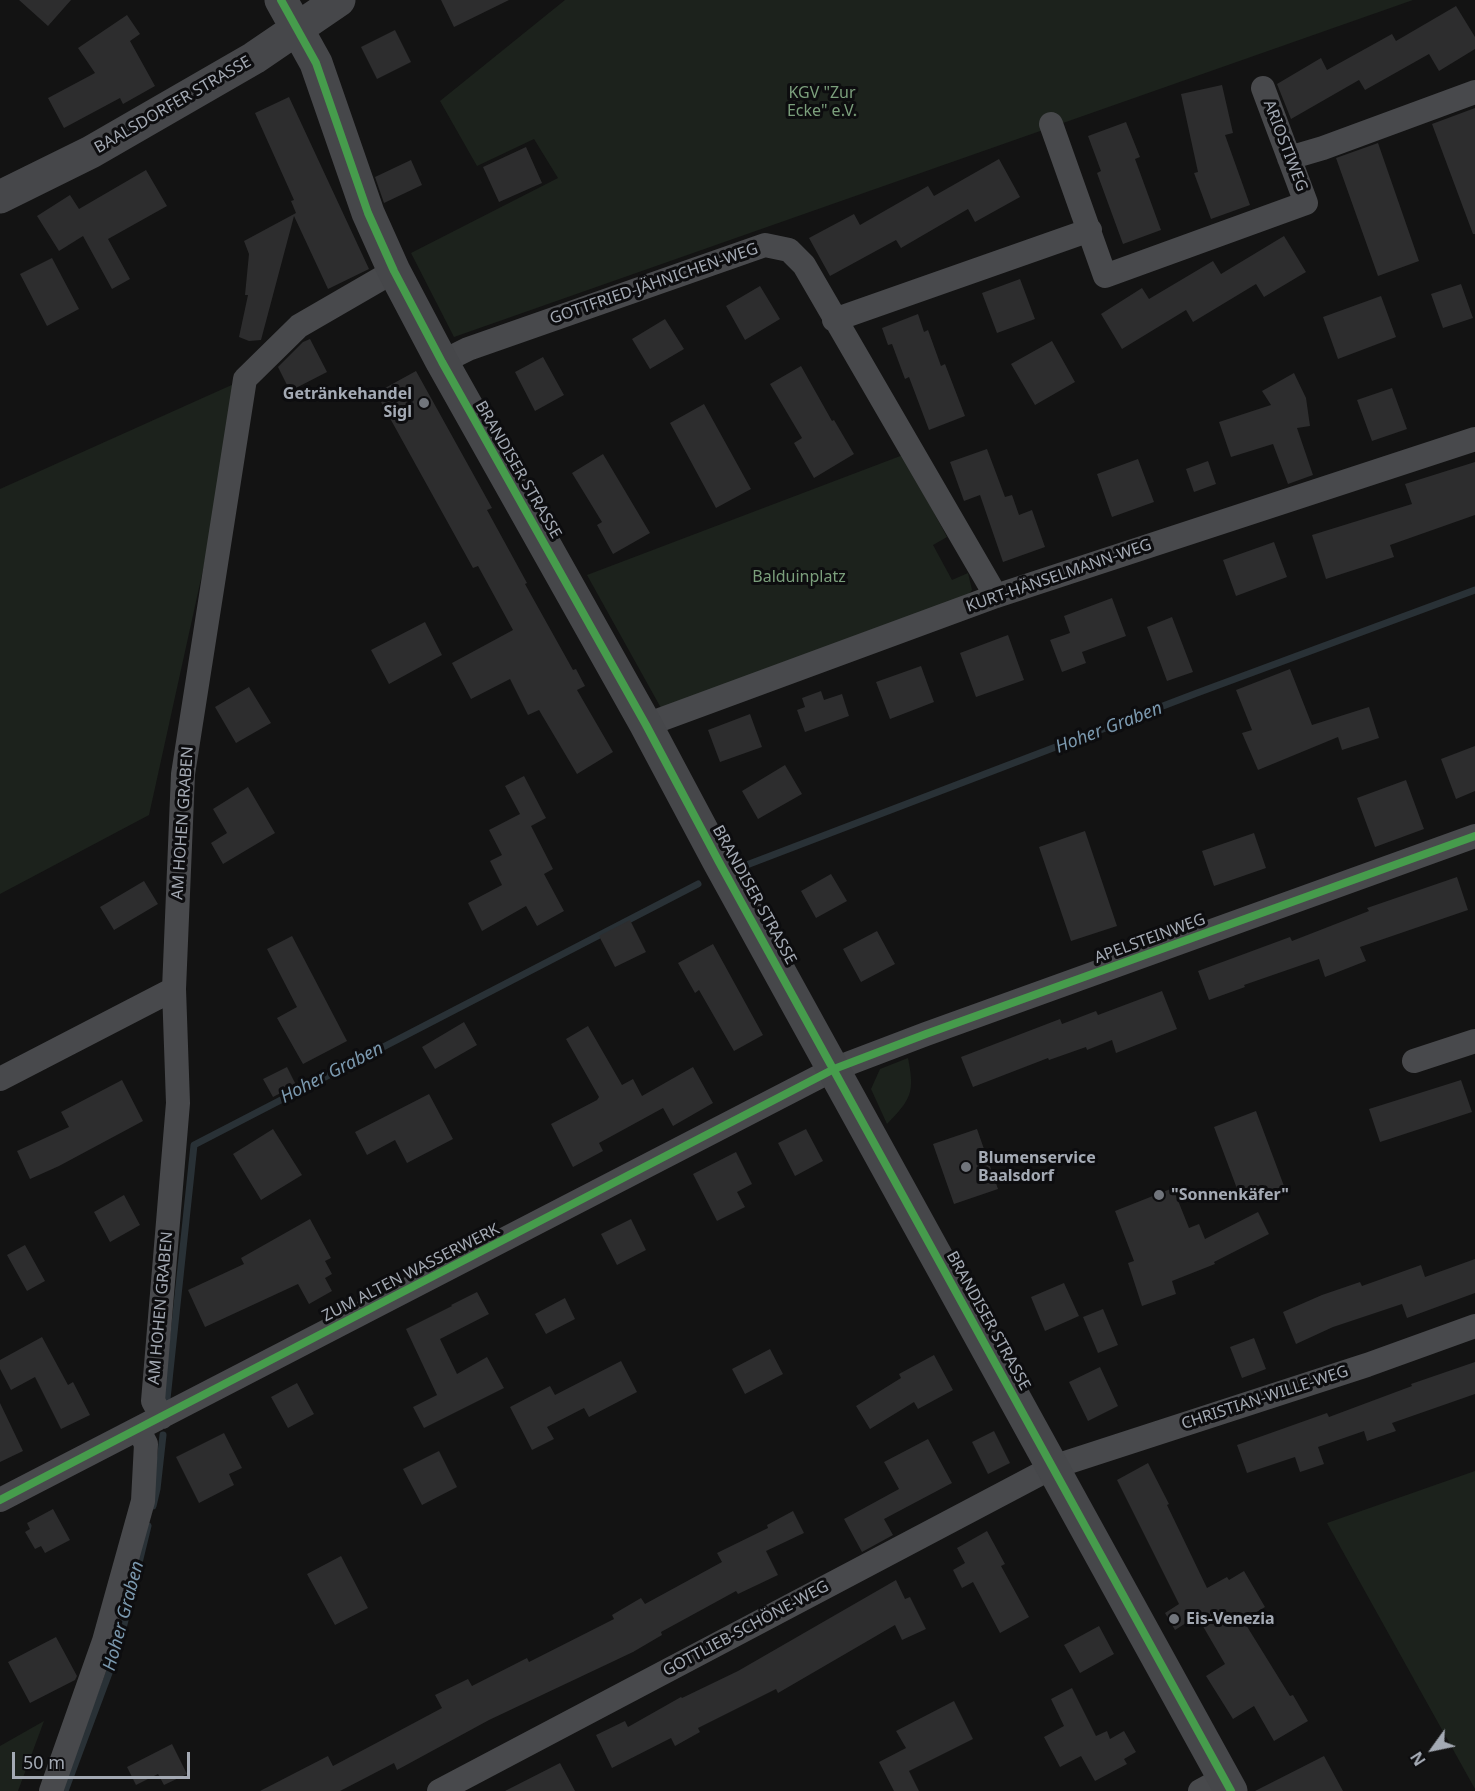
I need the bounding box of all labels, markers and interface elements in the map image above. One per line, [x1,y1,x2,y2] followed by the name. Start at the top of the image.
[91,52,255,158] street label: BAALSDORFER STRASSE
[787,83,857,121] park label: KGV "Zur Ecke" e.V.
[1259,97,1311,195] street label: ARIOSTIWEG
[547,239,761,329] street label: GOTTFRIED-JÄHNICHEN-WEG
[283,384,412,422] place label: Getränkehandel Sigl
[417,396,431,410] marker: Getränkehandel Sigl
[471,398,565,542] street label: BRANDISER STRASSE
[964,535,1154,617] street label: KURT-HÄNSELMANN-WEG
[752,567,846,587] park label: Balduinplatz
[1053,698,1165,758] water label: Hoher Graben
[168,746,198,900] street label: AM HOHEN GRABEN
[708,822,800,968] street label: BRANDISER STRASSE
[1092,910,1208,968] street label: APELSTEINWEG
[277,1038,387,1108] water label: Hoher Graben
[978,1148,1096,1186] place label: Blumenservice Baalsdorf
[959,1160,973,1174] marker: Blumenservice Baalsdorf
[1171,1185,1289,1205] place label: "Sonnenkäfer"
[1152,1188,1166,1202] marker: "Sonnenkäfer"
[319,1220,503,1326] street label: ZUM ALTEN WASSERWERK
[145,1231,177,1385] street label: AM HOHEN GRABEN
[942,1248,1034,1394] street label: BRANDISER STRASSE
[1179,1362,1351,1434] street label: CHRISTIAN-WILLE-WEG
[99,1559,149,1673] water label: Hoher Graben
[660,1577,832,1681] street label: GOTTLIEB-SCHÖNE-WEG
[1186,1609,1275,1629] place label: Eis-Venezia
[1167,1612,1181,1626] marker: Eis-Venezia
[1403,1719,1463,1779] north arrow
[15,1740,194,1778] scale bar
[1405,1747,1431,1770] text: N
[23,1750,65,1774] text: 50 m

